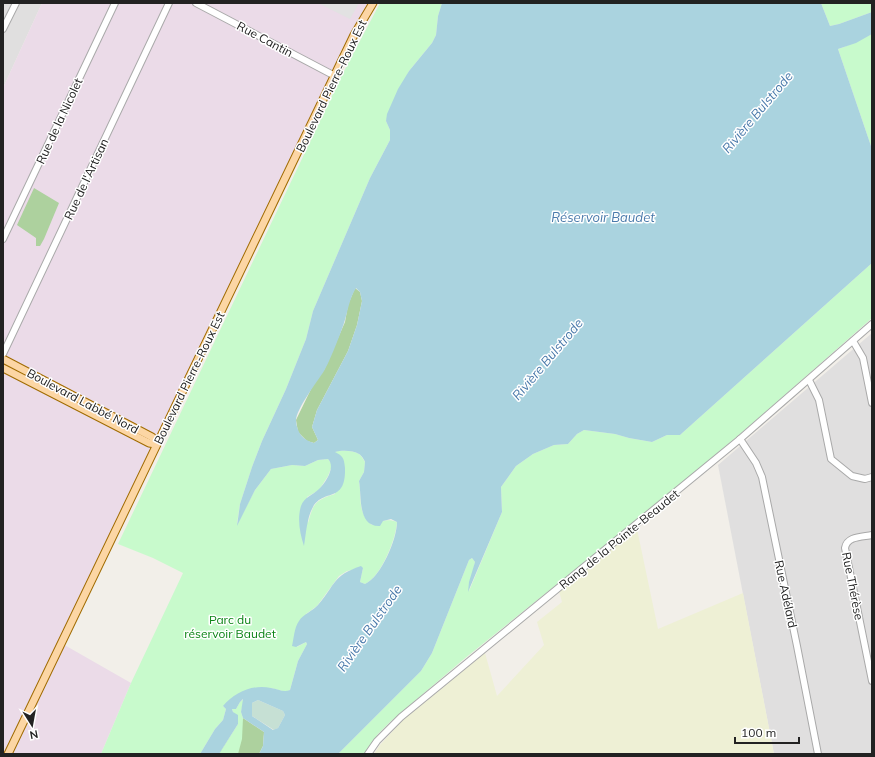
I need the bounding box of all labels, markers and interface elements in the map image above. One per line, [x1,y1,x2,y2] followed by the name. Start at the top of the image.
[292,17,370,155] street label: Boulevard Pierre-Roux Est
[234,18,296,60] street label: Rue Cantin
[718,68,796,156] water label: Rivière Bulstrode
[33,76,85,166] street label: Rue de la Nicolet
[61,136,111,222] street label: Rue de l'Artisan
[551,209,655,225] water label: Réservoir Baudet
[150,309,228,447] street label: Boulevard Pierre-Roux Est
[508,315,586,403] water label: Rivière Bulstrode
[25,365,141,437] street label: Boulevard Labbé Nord
[556,486,682,592] street label: Rang de la Pointe-Beaudet
[839,551,867,621] street label: Rue Thérèse
[771,559,801,629] street label: Rue Adélard
[333,582,405,674] water label: Rivière Bulstrode
[184,612,276,641] park label: Parc du réservoir Baudet
[12,705,52,745] north arrow
[735,719,799,745] scale bar
[741,725,776,740] text: 100 m
[28,727,39,742] text: N

